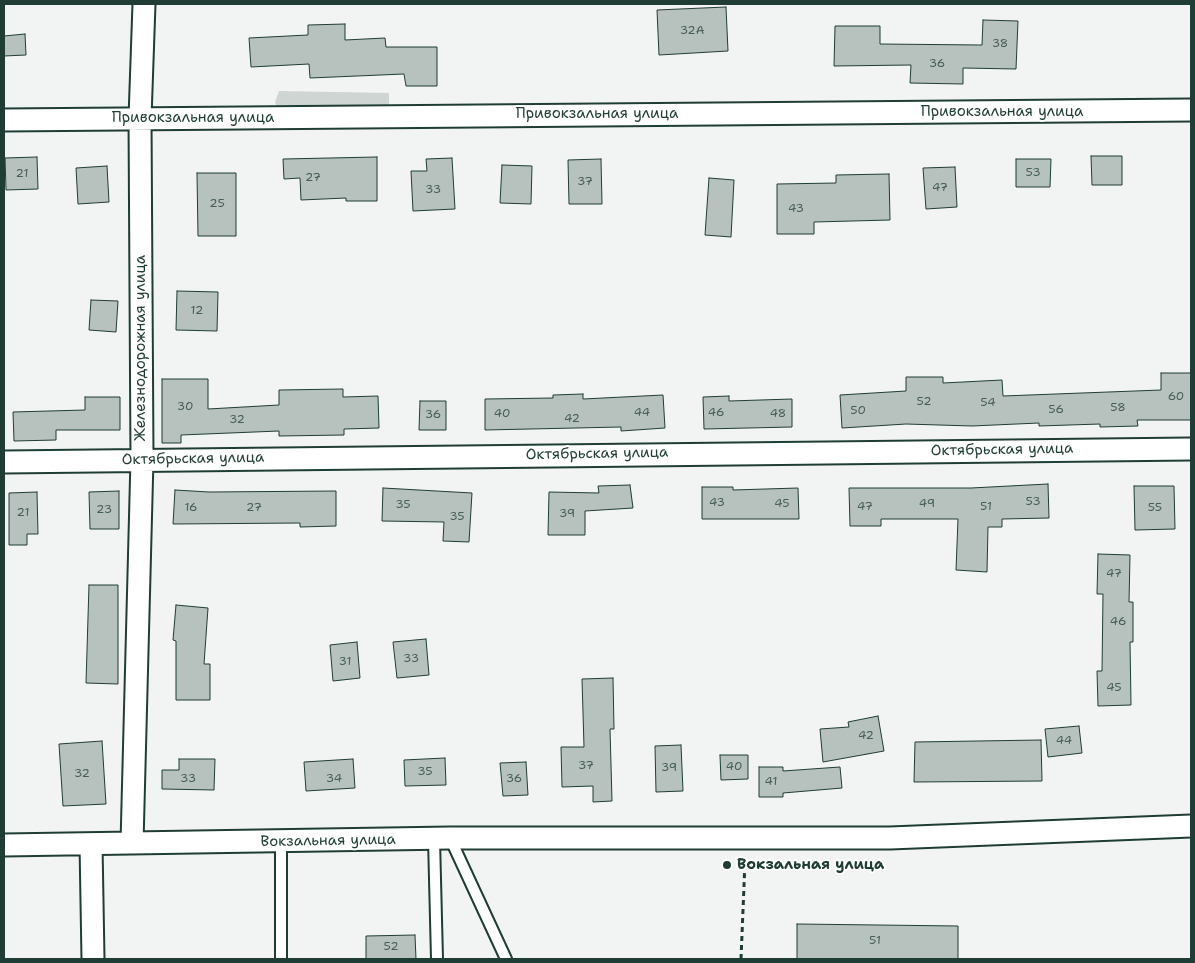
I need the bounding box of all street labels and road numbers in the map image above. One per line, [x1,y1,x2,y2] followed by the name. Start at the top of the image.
[921,103,1083,121] street label: Привокзальная улица
[516,105,678,123] street label: Привокзальная улица
[112,109,274,127] street label: Привокзальная улица
[132,255,150,441] street label: Железнодорожная улица
[930,440,1074,460] street label: Октябрьская улица
[525,444,669,464] street label: Октябрьская улица
[121,449,265,469] street label: Октябрьская улица
[260,831,396,851] street label: Вокзальная улица

